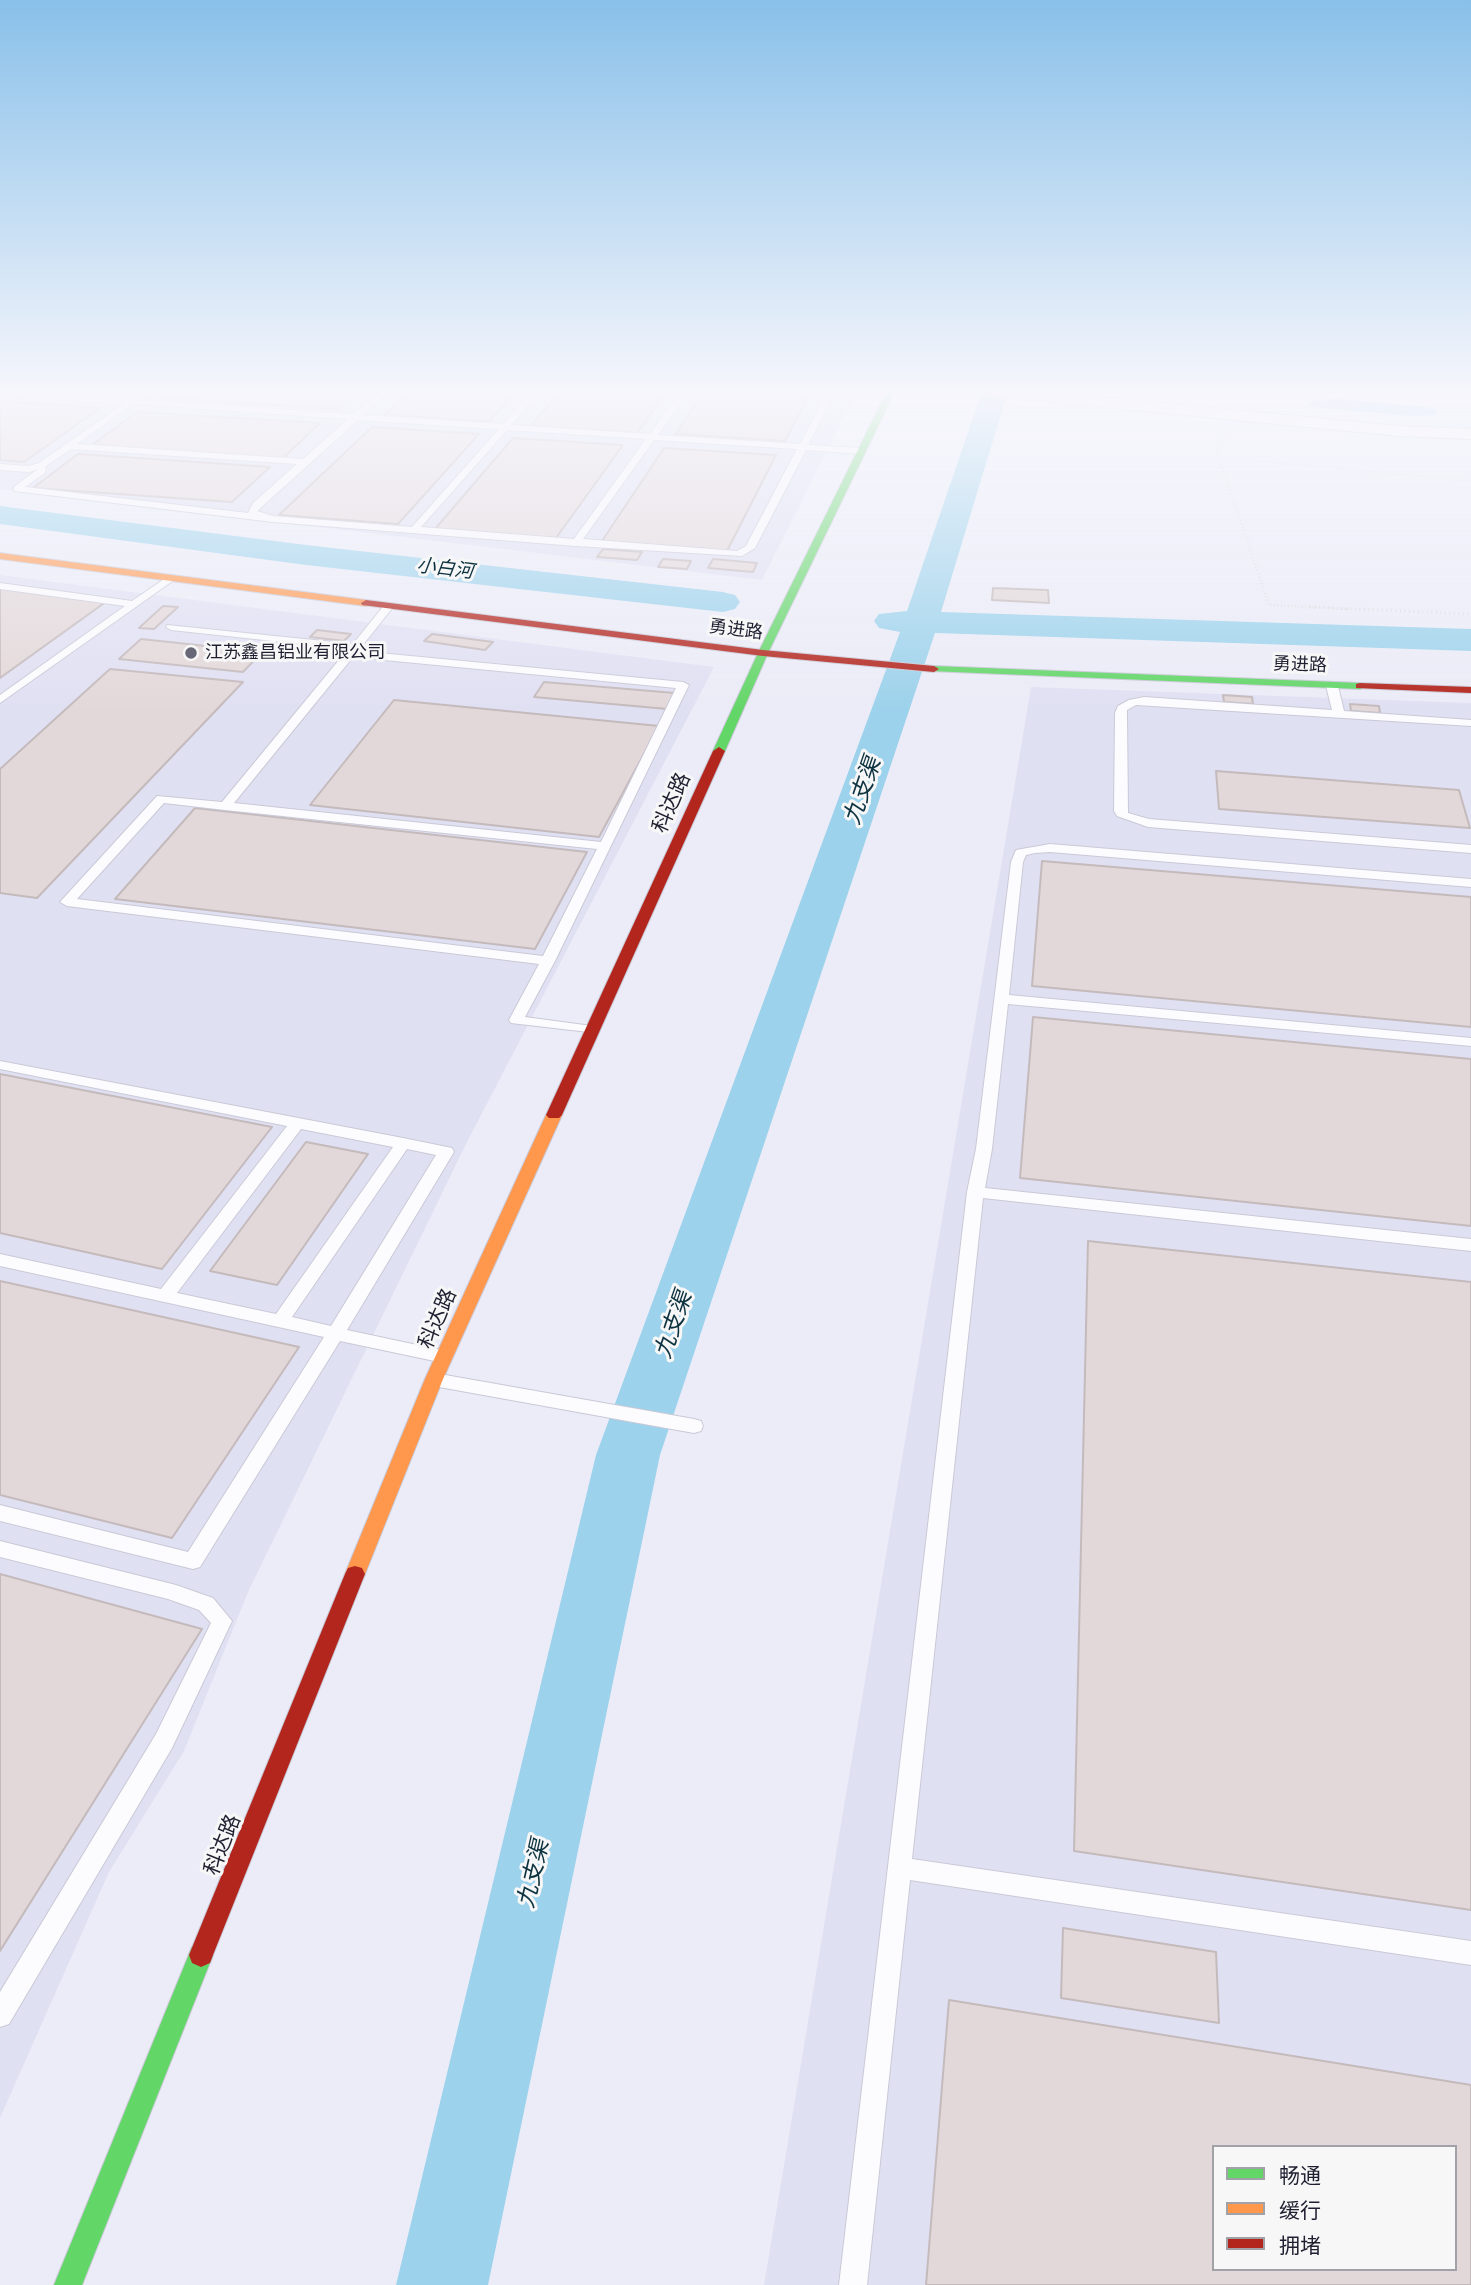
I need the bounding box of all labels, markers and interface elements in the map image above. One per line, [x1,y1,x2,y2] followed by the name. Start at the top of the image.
[415,554,475,584] water label: 小白河
[708,616,764,644] street label: 勇进路
[205,642,385,664] place label: 江苏鑫昌铝业有限公司
[183,645,199,661] marker: 江苏鑫昌铝业有限公司
[1273,653,1327,677] street label: 勇进路
[839,754,887,828] water label: 九支渠
[648,769,696,837] street label: 科达路
[414,1285,462,1353] street label: 科达路
[650,1288,698,1362] water label: 九支渠
[200,1811,246,1879] street label: 科达路
[513,1837,555,1911] water label: 九支渠
[1212,2145,1457,2271] legend
[1279,2164,1321,2188] text: 畅通
[1279,2199,1321,2223] text: 缓行
[1279,2234,1321,2258] text: 拥堵

